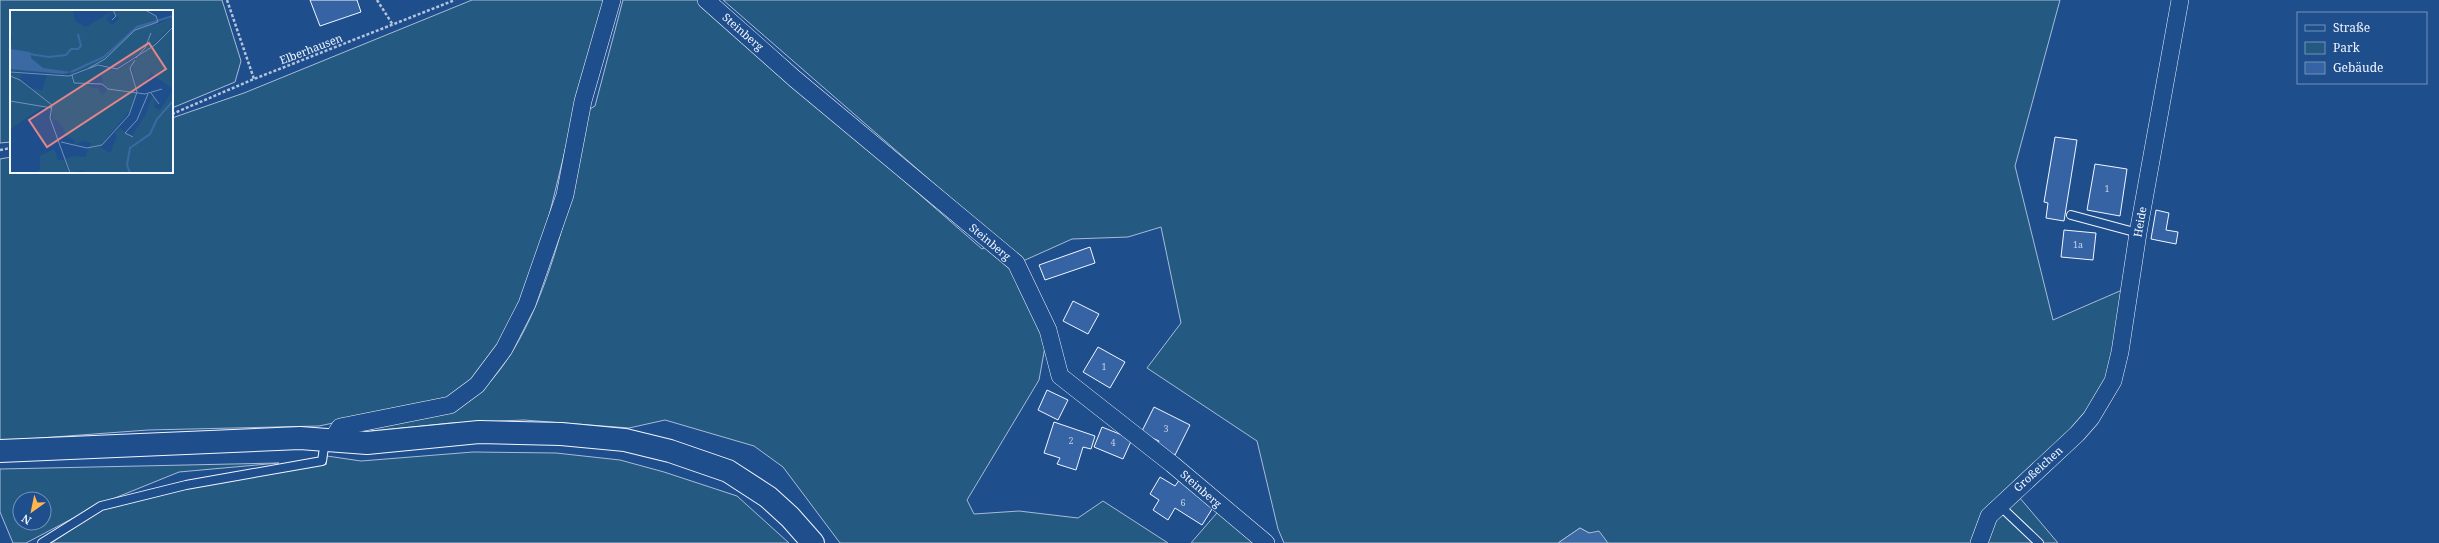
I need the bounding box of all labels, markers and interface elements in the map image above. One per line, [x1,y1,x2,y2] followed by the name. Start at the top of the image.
[10,10,173,173] inset map
[720,10,767,54] street label: Steinberg
[2297,12,2427,84] legend
[2333,19,2370,36] text: Straße
[277,30,344,67] street label: Elberhausen
[2333,39,2361,56] text: Park
[2333,59,2384,76] text: Gebäude
[2104,182,2110,195] house number: 1
[2129,205,2150,238] street label: Heide
[966,220,1014,264] street label: Steinberg
[2073,238,2083,251] house number: 1a
[1101,360,1107,373] house number: 1
[1163,422,1169,435] house number: 3
[1068,434,1074,447] house number: 2
[1110,436,1116,449] house number: 4
[2010,443,2065,495] street label: Großeichen
[1178,467,1225,511] street label: Steinberg
[12,491,52,531] north arrow
[1180,496,1186,509] house number: 6
[18,511,34,528] text: N

